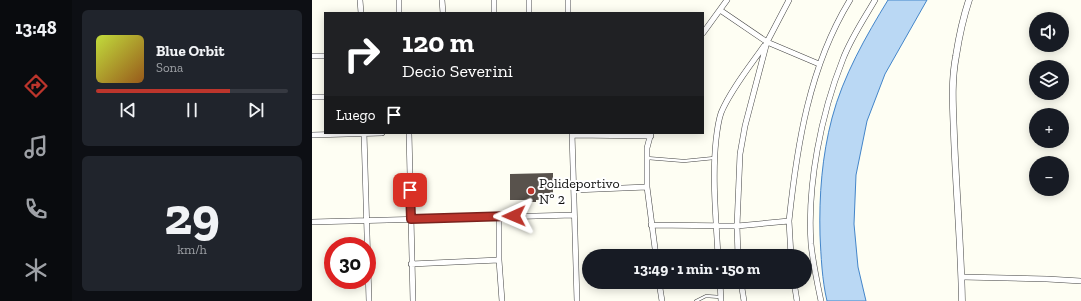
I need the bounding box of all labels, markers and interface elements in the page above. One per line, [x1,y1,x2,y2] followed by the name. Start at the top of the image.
[1029,12,1069,196] map controls
[1029,12,1069,52] button: sound
[15,17,57,39] text: 13:48
[402,26,474,59] text: 120 m
[336,28,388,80] icon: right
[156,42,224,60] text: Blue Orbit
[156,60,183,75] text: Sona
[402,60,513,82] text: Decio Severini
[1029,60,1069,100] button: layers
[22,72,50,100] icon: directions
[117,99,139,121] icon: previous
[181,99,203,121] icon: pause
[245,99,267,121] icon: next
[383,104,405,126] icon: arrive
[336,106,375,124] text: Luego
[1029,108,1069,148] button: +
[22,133,50,161] icon: music
[1029,156,1069,196] button: −
[393,173,427,207] pin
[539,175,620,208] place label: Polideportivo Nº 2
[399,179,421,201] icon: arrive
[164,185,220,247] text: 29
[526,186,536,196] marker: Polideportivo Nº 2
[22,195,50,223] icon: phone
[493,195,535,237] position arrow
[324,237,376,289] speed limit sign: 30
[177,242,207,257] text: km/h
[22,256,50,284] icon: climate
[634,260,760,278] text: 13:49 · 1 min · 150 m

